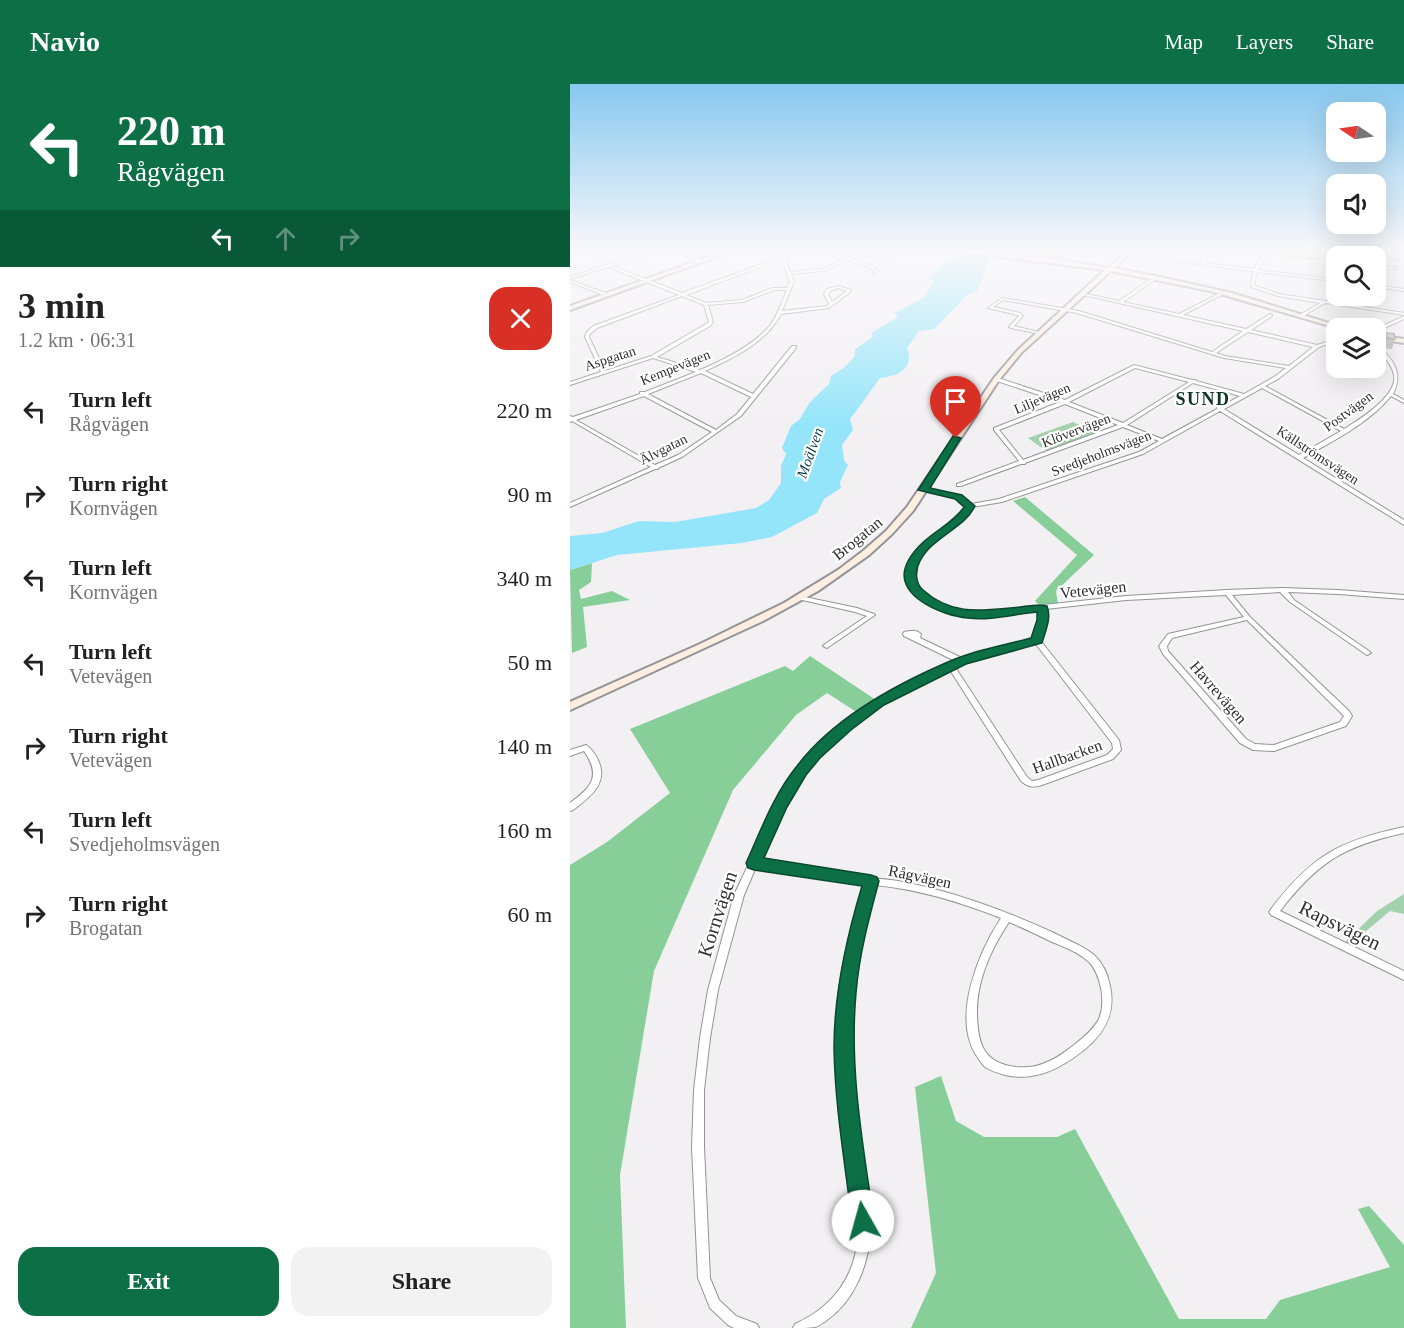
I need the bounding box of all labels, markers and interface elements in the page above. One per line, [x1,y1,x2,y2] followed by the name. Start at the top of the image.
[30,26,100,57] text: Navio
[1165,30,1203,54] text: Map
[1236,30,1293,54] text: Layers
[1326,30,1374,54] text: Share
[1326,102,1386,162] north arrow
[1326,102,1386,378] map controls
[18,108,96,186] icon: left
[117,108,226,154] text: 220 m
[117,157,225,187] text: Rågvägen
[1326,174,1386,234] button: sound
[206,222,239,255] icon: left
[269,222,302,255] icon: ahead
[332,222,365,255] icon: right
[1326,246,1386,306] button: search
[18,286,105,326] text: 3 min
[489,287,552,350] button: close
[1326,318,1386,378] button: layers
[18,329,136,351] text: 1.2 km · 06:31
[583,343,638,374] street label: Aspgatan
[638,347,712,388] street label: Kempevägen
[930,376,981,438] pin
[1012,380,1073,417] street label: Liljevägen
[939,385,972,418] icon: arrive
[69,387,152,412] text: Turn left
[1321,388,1376,434] street label: Postvägen
[1175,389,1231,409] district label: SUND
[18,395,51,428] icon: left
[496,398,552,423] text: 220 m
[1040,411,1113,450] street label: Klövervägen
[69,413,149,435] text: Rågvägen
[1274,423,1362,488] street label: Källströmsvägen
[793,426,826,481] water label: Moälven
[1049,428,1153,479] street label: Svedjeholmsvägen
[637,430,689,468] street label: Älvgatan
[69,471,168,496] text: Turn right
[18,479,51,512] icon: right
[507,482,552,507] text: 90 m
[69,497,158,519] text: Kornvägen
[829,513,886,564] street label: Brogatan
[69,555,152,580] text: Turn left
[18,563,51,596] icon: left
[496,566,552,591] text: 340 m
[1059,578,1127,602] street label: Vetevägen
[69,581,158,603] text: Kornvägen
[69,639,152,664] text: Turn left
[18,647,51,680] icon: left
[507,650,552,675] text: 50 m
[1186,658,1250,728] street label: Havrevägen
[69,665,152,687] text: Vetevägen
[69,723,168,748] text: Turn right
[18,731,51,764] icon: right
[496,734,552,759] text: 140 m
[1030,736,1104,777] street label: Hallbacken
[69,749,152,771] text: Vetevägen
[69,807,152,832] text: Turn left
[18,815,51,848] icon: left
[496,818,552,843] text: 160 m
[69,833,220,855] text: Svedjeholmsvägen
[887,862,953,892] street label: Rågvägen
[693,868,742,960] street label: Kornvägen
[69,891,168,916] text: Turn right
[1295,896,1384,955] street label: Rapsvägen
[18,899,51,932] icon: right
[507,902,552,927] text: 60 m
[69,917,142,939] text: Brogatan
[831,1189,895,1253] position arrow
[18,1247,279,1316] button: Exit
[291,1247,552,1316] button: Share

